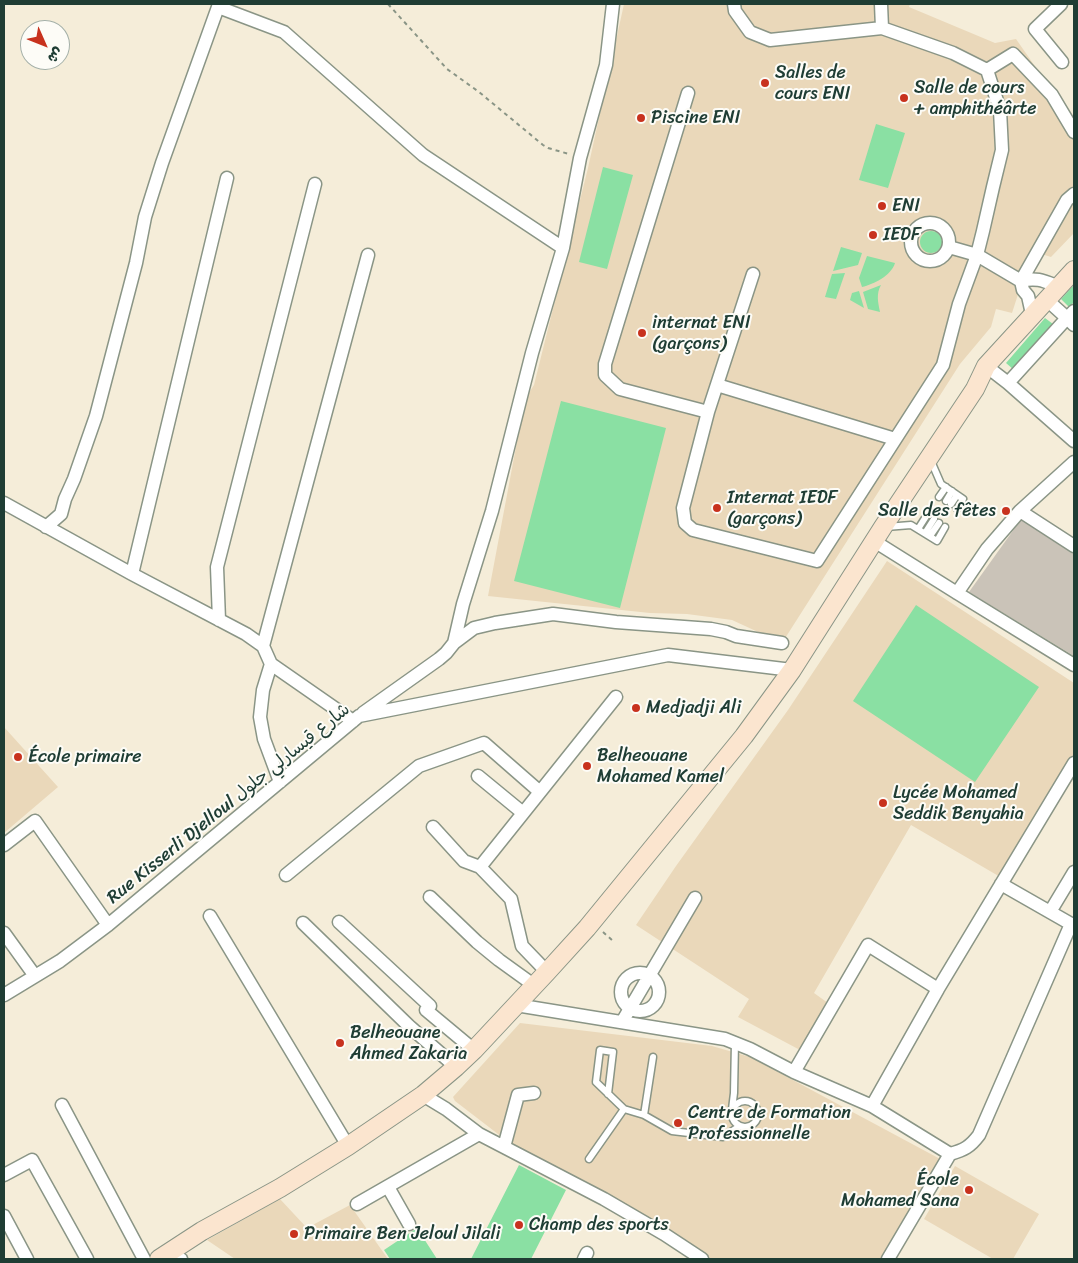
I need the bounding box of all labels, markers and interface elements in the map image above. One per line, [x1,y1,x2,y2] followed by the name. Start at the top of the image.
[20,20,70,70] north arrow
[41,41,70,69] text: ش
[775,62,850,104] place label: Salles de cours ENI
[759,77,771,89] marker: Salles de cours ENI
[914,77,1037,120] place label: Salle de cours + amphithéârte
[898,92,910,104] marker: Salle de cours + amphithéârte
[651,107,740,129] place label: Piscine ENI
[635,112,647,124] marker: Piscine ENI
[892,195,920,217] place label: ENI
[876,200,888,212] marker: ENI
[883,224,921,246] place label: IEDF
[867,229,879,241] marker: IEDF
[652,312,750,354] place label: internat ENI (garçons)
[636,327,648,339] marker: internat ENI (garçons)
[727,487,837,530] place label: Internat IEDF (garçons)
[878,500,996,522] place label: Salle des fêtes
[711,502,723,514] marker: Internat IEDF (garçons)
[1000,505,1012,517] marker: Salle des fêtes
[646,697,741,719] place label: Medjadji Ali
[103,699,355,909] street label: Rue Kisserli Djelloul شارع قيسارلي جلول
[630,702,642,714] marker: Medjadji Ali
[597,745,724,788] place label: Belheouane Mohamed Kamel
[28,746,141,768] place label: École primaire
[12,751,24,763] marker: École primaire
[581,760,593,772] marker: Belheouane Mohamed Kamel
[893,782,1024,824] place label: Lycée Mohamed Seddik Benyahia
[877,797,889,809] marker: Lycée Mohamed Seddik Benyahia
[350,1022,467,1064] place label: Belheouane Ahmed Zakaria
[334,1037,346,1049] marker: Belheouane Ahmed Zakaria
[688,1102,851,1144] place label: Centre de Formation Professionnelle
[672,1117,684,1129] marker: Centre de Formation Professionnelle
[841,1169,959,1212] place label: École Mohamed Sana
[963,1184,975,1196] marker: École Mohamed Sana
[529,1214,669,1236] place label: Champ des sports
[513,1219,525,1231] marker: Champ des sports
[304,1223,501,1245] place label: Primaire Ben Jeloul Jilali
[288,1228,300,1240] marker: Primaire Ben Jeloul Jilali

